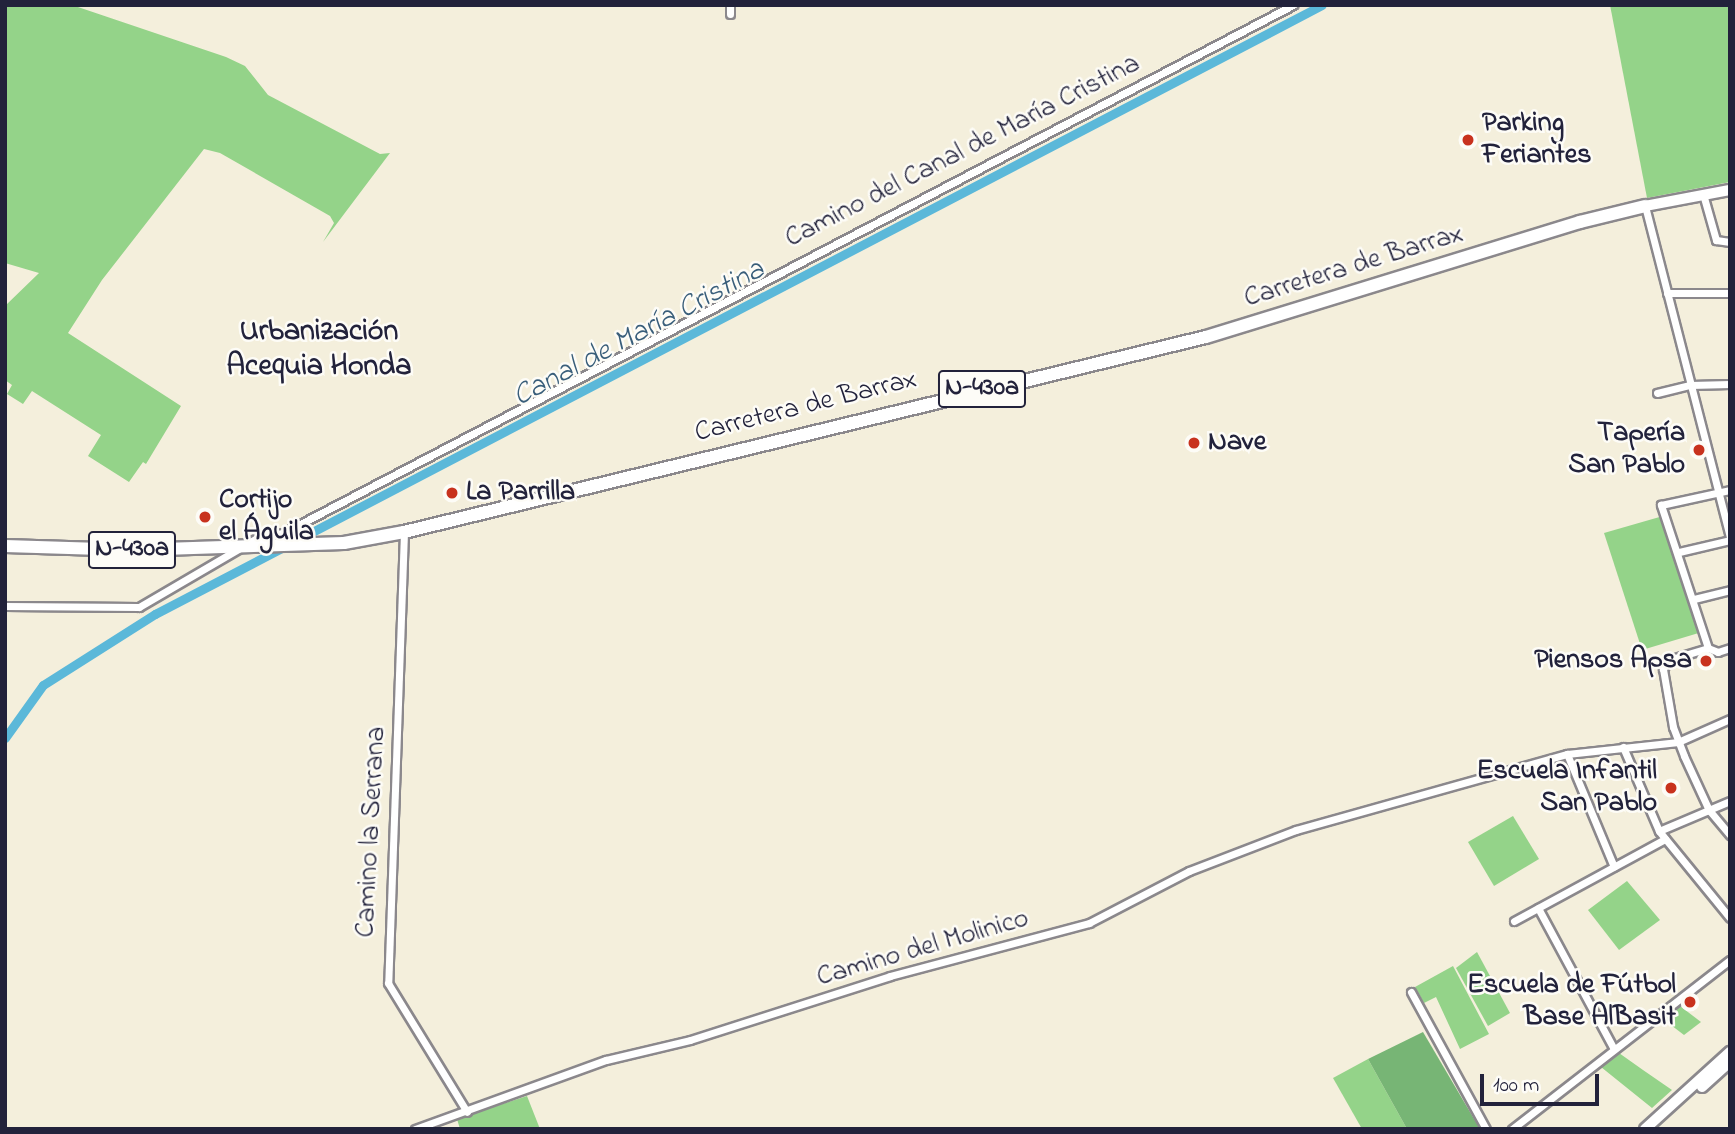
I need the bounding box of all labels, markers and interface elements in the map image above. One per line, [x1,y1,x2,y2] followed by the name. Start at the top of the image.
[780,48,1146,256] street label: Camino del Canal de María Cristina
[1482,107,1592,173] place label: Parking Feriantes
[1460,132,1476,148] marker: Parking Feriantes
[1240,218,1468,316] street label: Carretera de Barrax
[507,252,771,416] water label: Canal de María Cristina
[227,314,411,384] district label: Urbanización Acequia Honda
[692,363,920,451] street label: Carretera de Barrax
[936,366,1028,412] road number: N-430a
[1568,417,1685,483] place label: Tapería San Pablo
[1208,426,1266,460] place label: Nave
[1186,435,1202,451] marker: Nave
[1691,442,1707,458] marker: Tapería San Pablo
[466,476,575,510] place label: La Parrilla
[219,484,314,550] place label: Cortijo el Águila
[444,485,460,501] marker: La Parrilla
[197,509,213,525] marker: Cortijo el Águila
[86,528,178,572] road number: N-430a
[1534,644,1692,678] place label: Piensos Apsa
[1698,653,1714,669] marker: Piensos Apsa
[350,726,394,938] street label: Camino la Serrana
[1477,755,1657,821] place label: Escuela Infantil San Pablo
[1663,780,1679,796] marker: Escuela Infantil San Pablo
[813,903,1033,995] street label: Camino del Molinico
[1467,969,1676,1035] place label: Escuela de Fútbol Base AlBasit
[1682,994,1698,1010] marker: Escuela de Fútbol Base AlBasit
[1483,1060,1602,1104] scale bar
[1493,1071,1539,1101] text: 100 m

